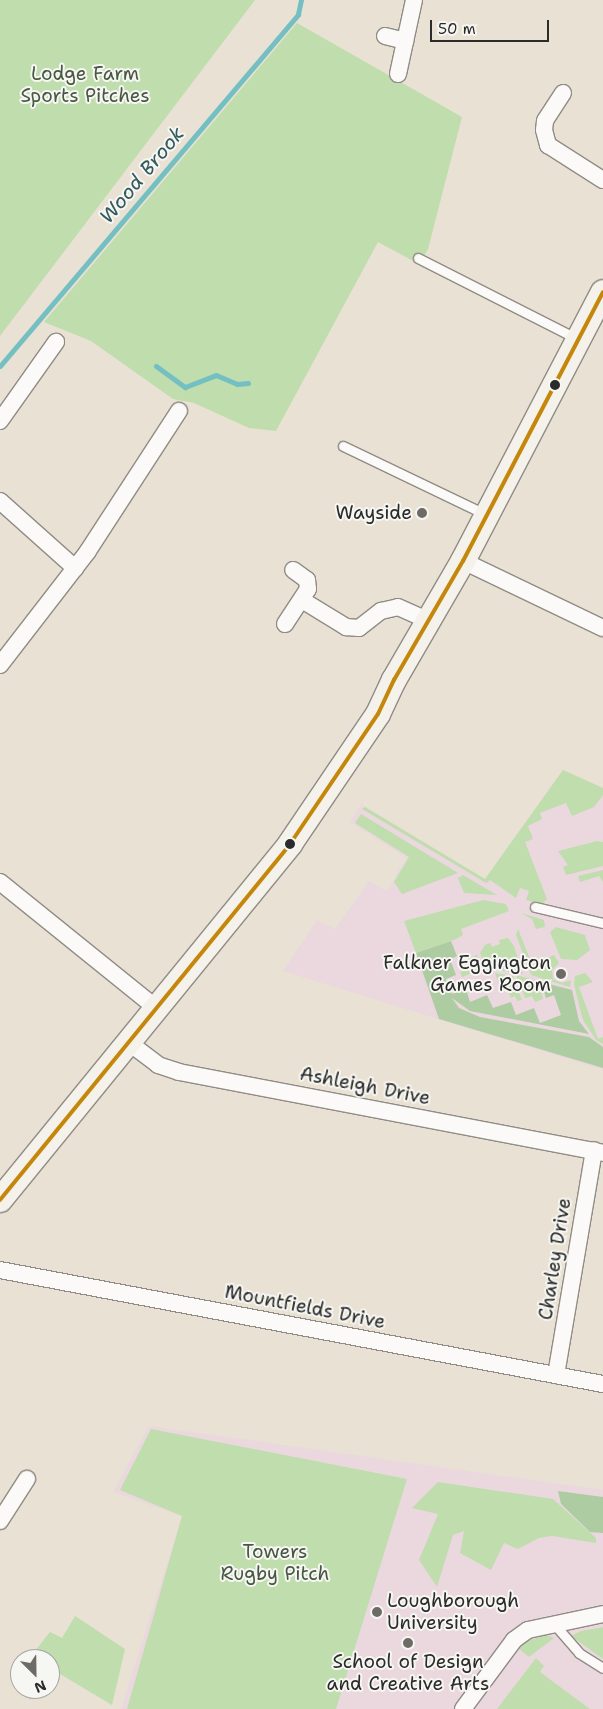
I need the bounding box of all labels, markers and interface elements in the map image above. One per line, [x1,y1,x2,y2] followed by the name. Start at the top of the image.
[433,10,552,42] scale bar
[438,19,476,39] text: 50 m
[20,63,150,107] park label: Lodge Farm Sports Pitches
[95,122,189,228] water label: Wood Brook
[550,380,560,390] unlabelled marker
[336,502,412,524] place label: Wayside
[416,507,428,519] marker: Wayside
[285,839,295,849] unlabelled marker
[383,952,551,996] place label: Falkner Eggington Games Room
[555,968,567,980] marker: Falkner Eggington Games Room
[298,1062,432,1110] street label: Ashleigh Drive
[534,1196,576,1322] street label: Charley Drive
[223,1280,387,1334] street label: Mountfields Drive
[221,1541,329,1585] park label: Towers Rugby Pitch
[387,1590,519,1634] place label: Loughborough University
[371,1606,383,1618] marker: Loughborough University
[402,1637,414,1649] marker: School of Design and Creative Arts
[10,1649,60,1699] north arrow
[327,1651,489,1695] place label: School of Design and Creative Arts
[32,1676,49,1697] text: N

